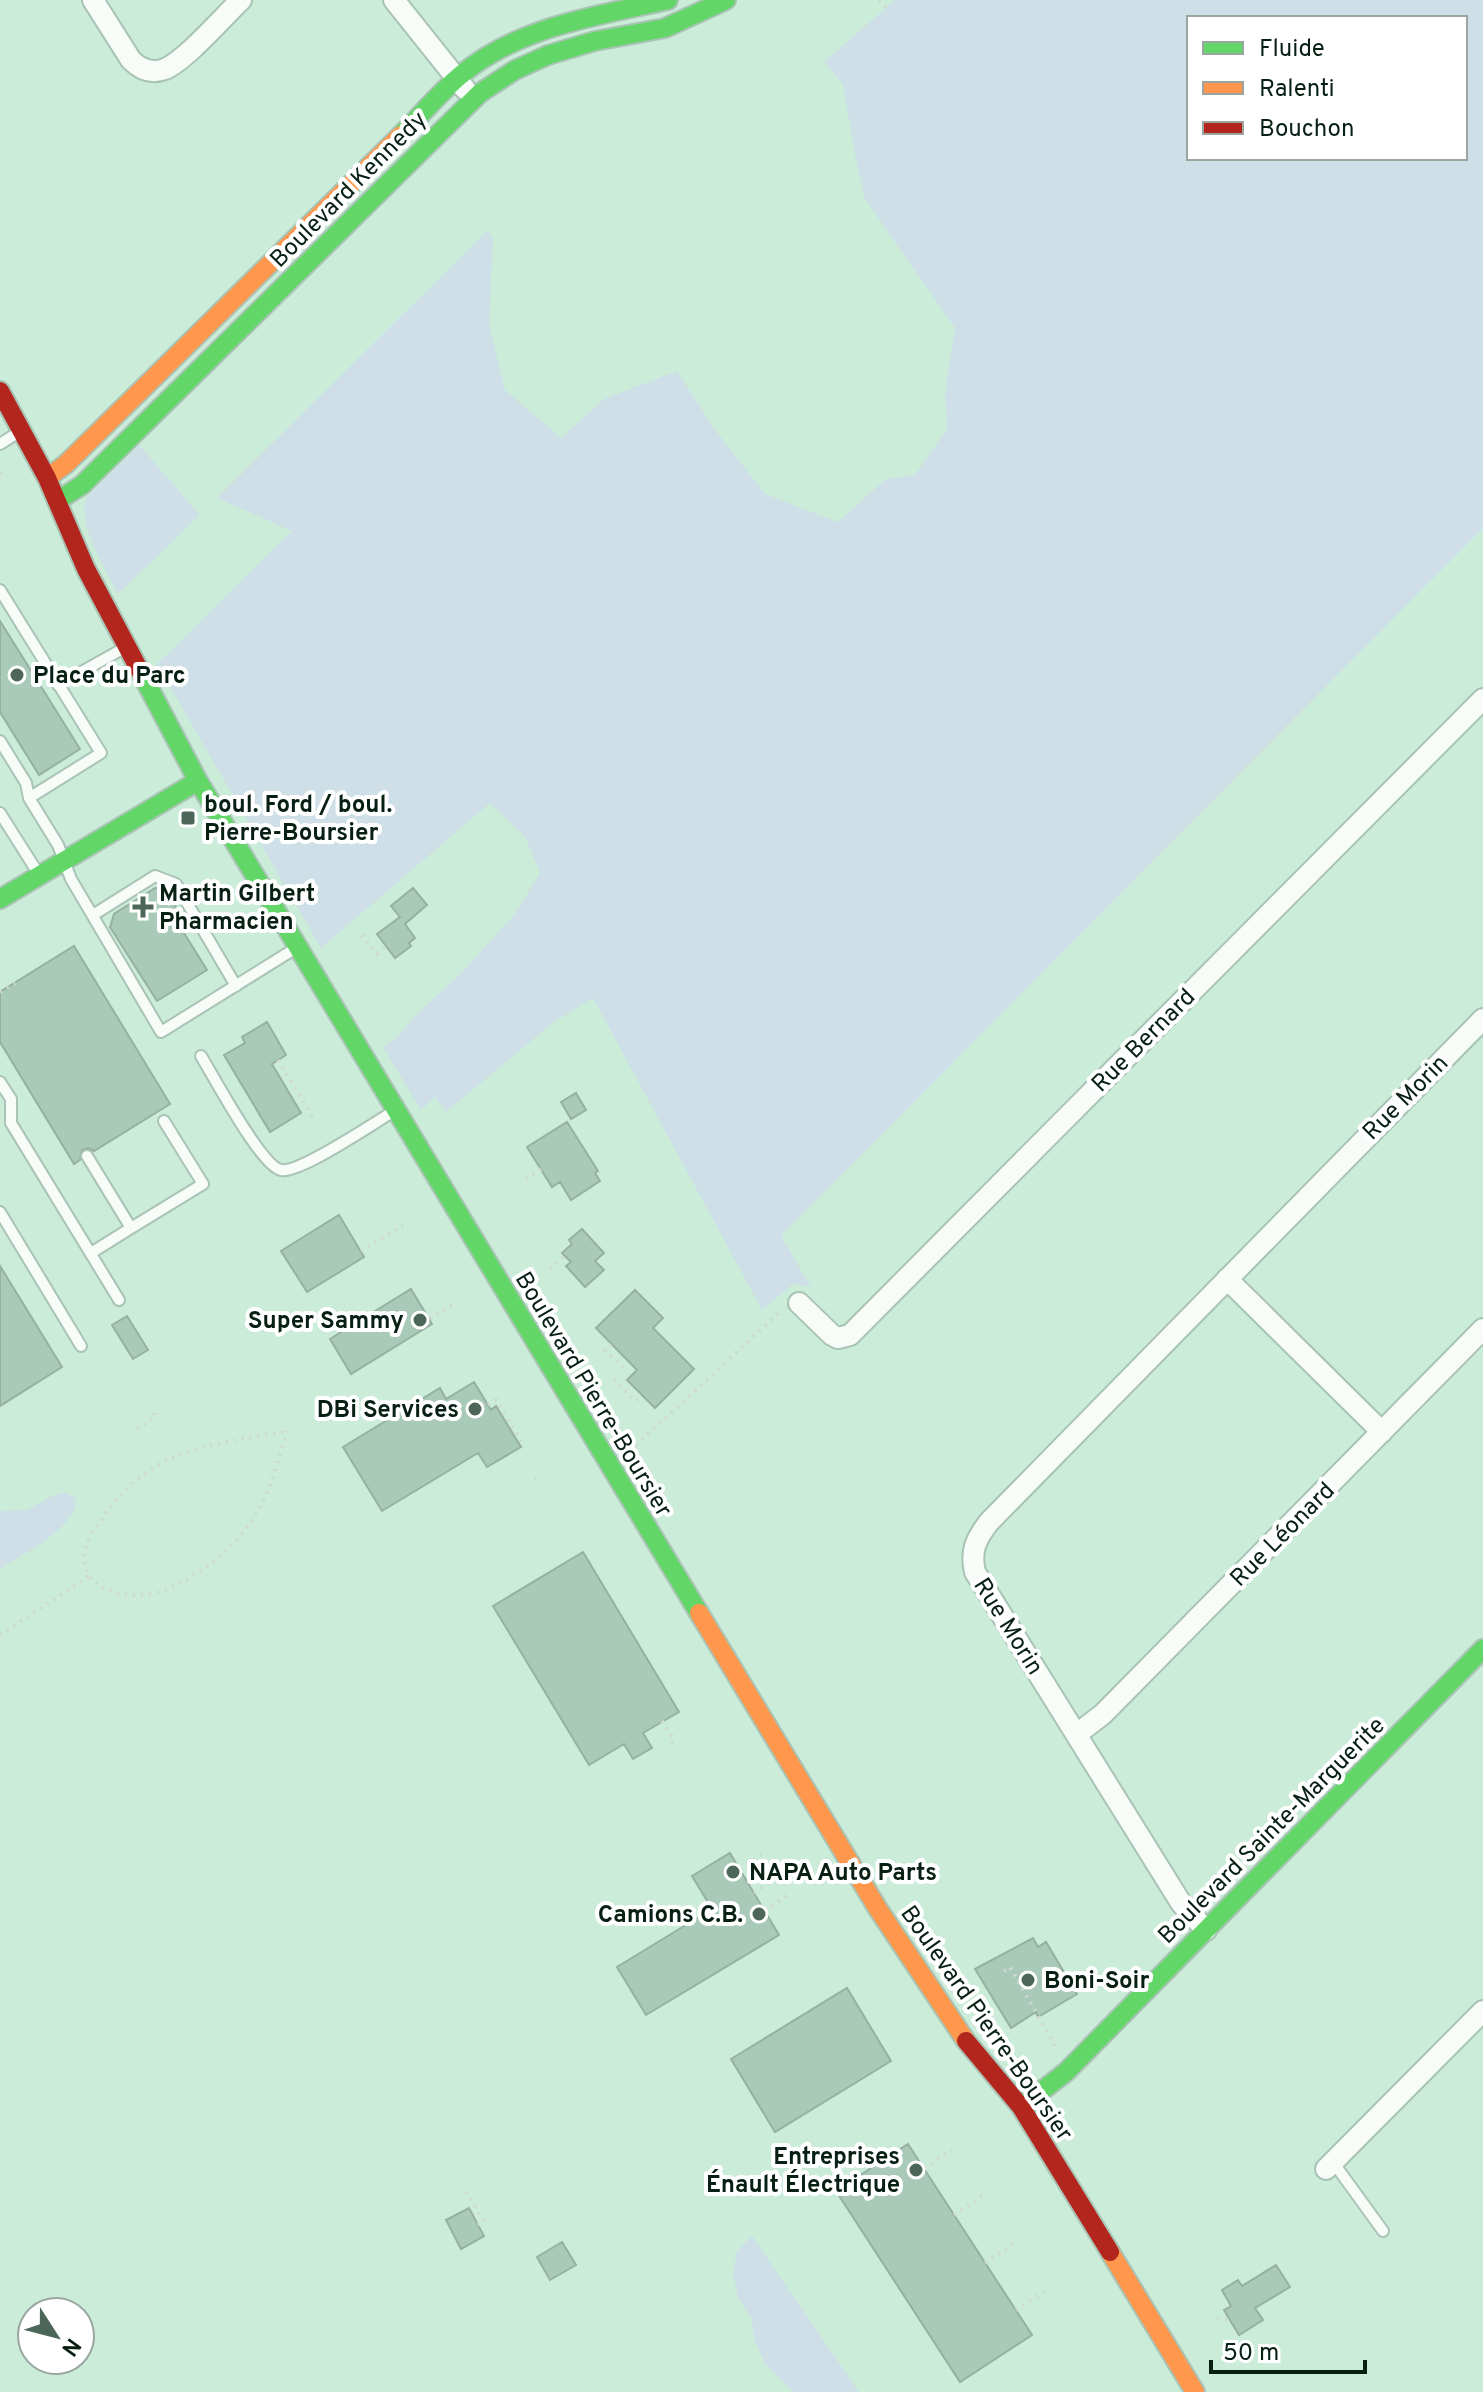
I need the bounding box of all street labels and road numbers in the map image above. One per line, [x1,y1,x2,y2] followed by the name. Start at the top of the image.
[265,106,434,275] street label: Boulevard Kennedy
[1086,983,1203,1100] street label: Rue Bernard
[1357,1049,1456,1148] street label: Rue Morin
[507,1267,677,1523] street label: Boulevard Pierre-Boursier
[1225,1477,1342,1594] street label: Rue Léonard
[966,1573,1049,1681] street label: Rue Morin
[1153,1712,1392,1951] street label: Boulevard Sainte-Marguerite
[893,1900,1078,2148] street label: Boulevard Pierre-Boursier

